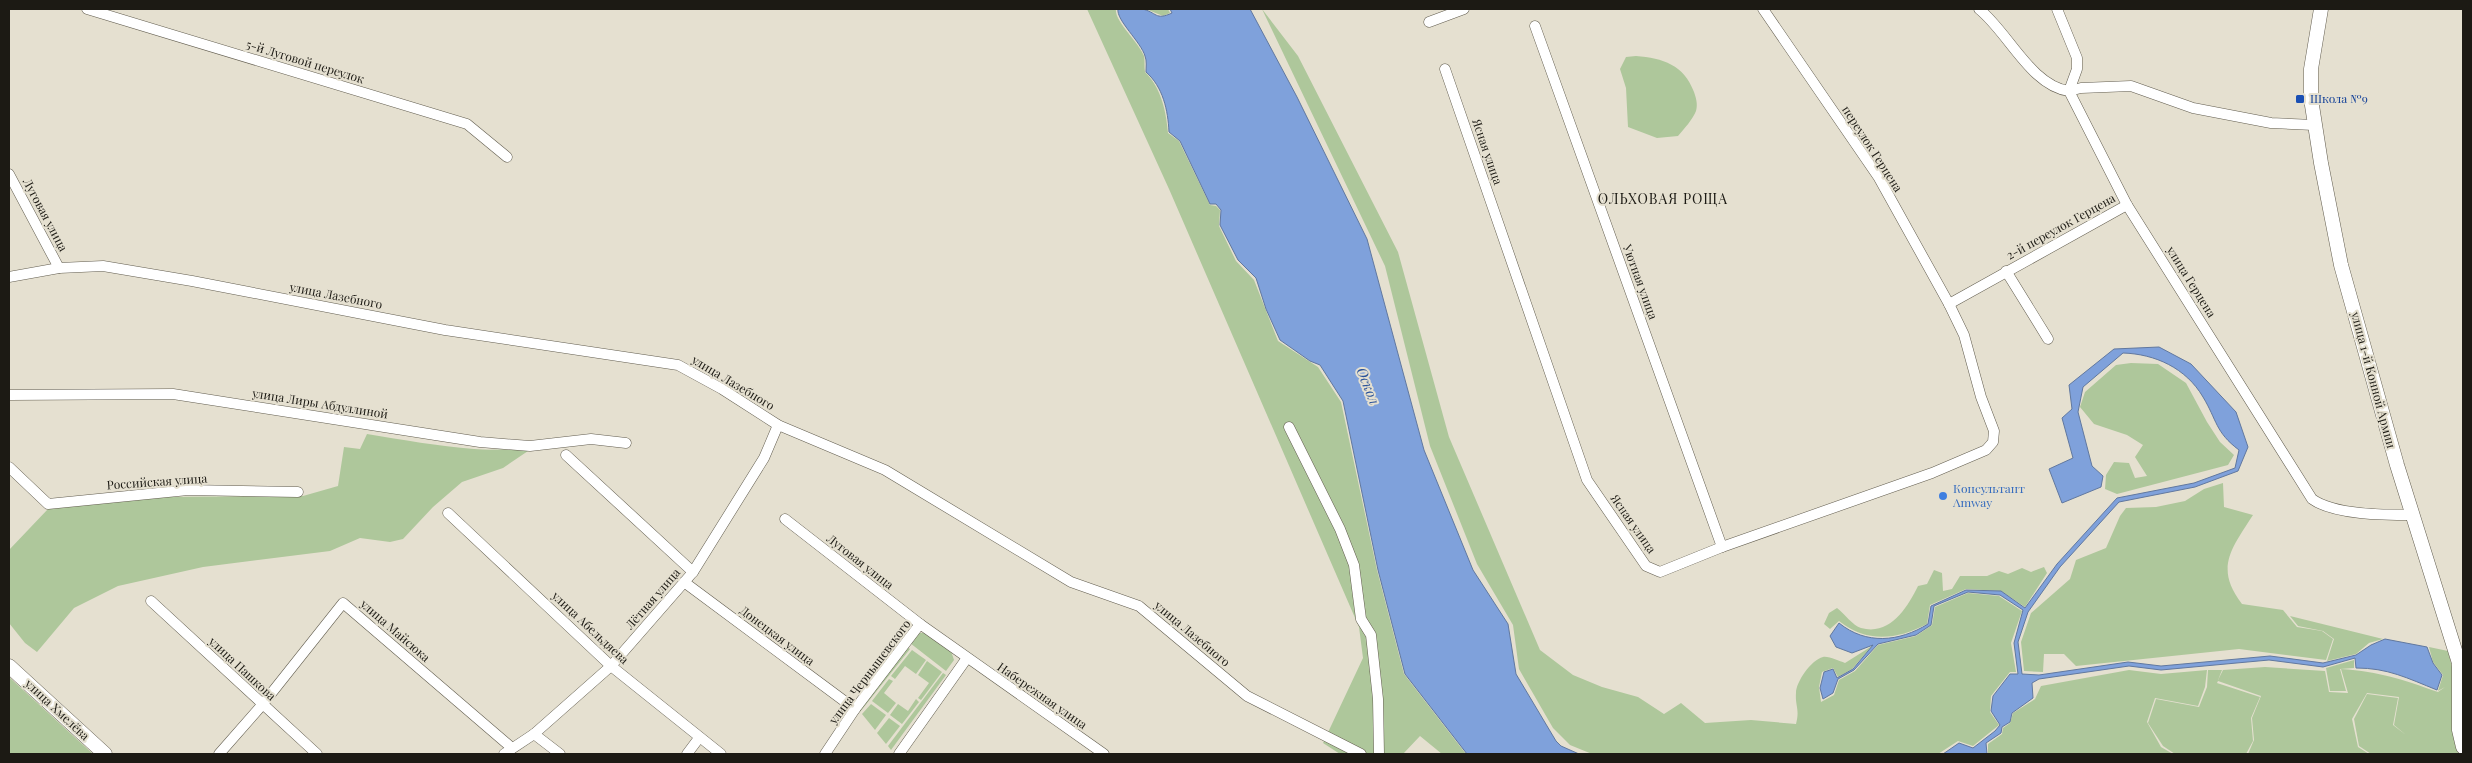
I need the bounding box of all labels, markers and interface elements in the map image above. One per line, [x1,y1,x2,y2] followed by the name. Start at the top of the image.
[244,35,366,87] street label: 5-й Луговой переулок
[2310,90,2368,106] place label: Школа №9
[2294,93,2306,105] marker: Школа №9
[1839,102,1907,195] street label: переулок Герцена
[1469,116,1507,187] street label: Ясная улица
[19,174,72,254] street label: Луговая улица
[1598,189,1728,208] district label: ОЛЬХОВАЯ РОЩА
[2003,190,2118,263] street label: 2-й переулок Герцена
[1620,241,1662,321] street label: Уютная улица
[2163,242,2220,320] street label: улица Герцена
[288,278,384,312] street label: улица Лазебного
[2348,309,2400,450] street label: улица 1-й Конной Армии
[688,351,778,413] street label: улица Лазебного
[1352,364,1384,407] water label: Оскол
[250,384,390,422] street label: улица Лиры Абдуллиной
[106,470,208,492] street label: Российская улица
[1952,480,2025,510] place label: Консультант Amway
[1607,490,1660,556] street label: Ясная улица
[1937,490,1949,502] marker: Консультант Amway
[823,529,897,592] street label: Луговая улица
[621,564,683,633] street label: Лётная улица
[548,587,632,667] street label: улица Абельдяева
[357,595,434,665] street label: улица Майсюка
[1151,596,1234,670] street label: улица Лазебного
[737,602,818,669] street label: Донецкая улица
[824,616,914,728] street label: улица Чернышевского
[205,632,280,704] street label: улица Пашкова
[995,658,1091,732] street label: Набережная улица
[21,675,93,743] street label: улица Хмелёва

